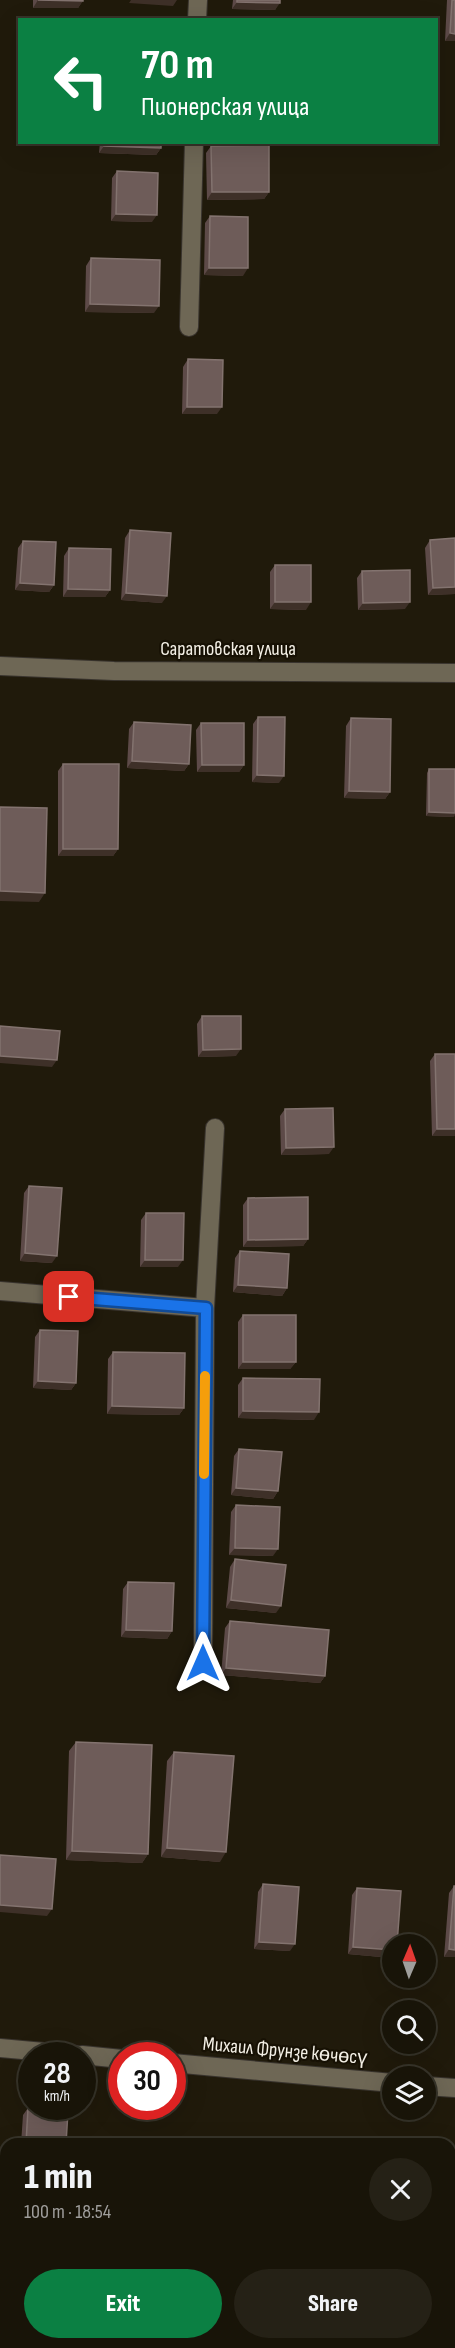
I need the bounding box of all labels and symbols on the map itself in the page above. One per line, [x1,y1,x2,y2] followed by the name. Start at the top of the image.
[160,637,296,661] street label: Саратовская улица
[43,1271,94,1322] pin
[171,1631,235,1695] position arrow
[382,1934,436,1988] north arrow
[202,2032,368,2070] street label: Михаил Фрунзе көчөсү
[108,2042,186,2120] speed limit sign: 30

